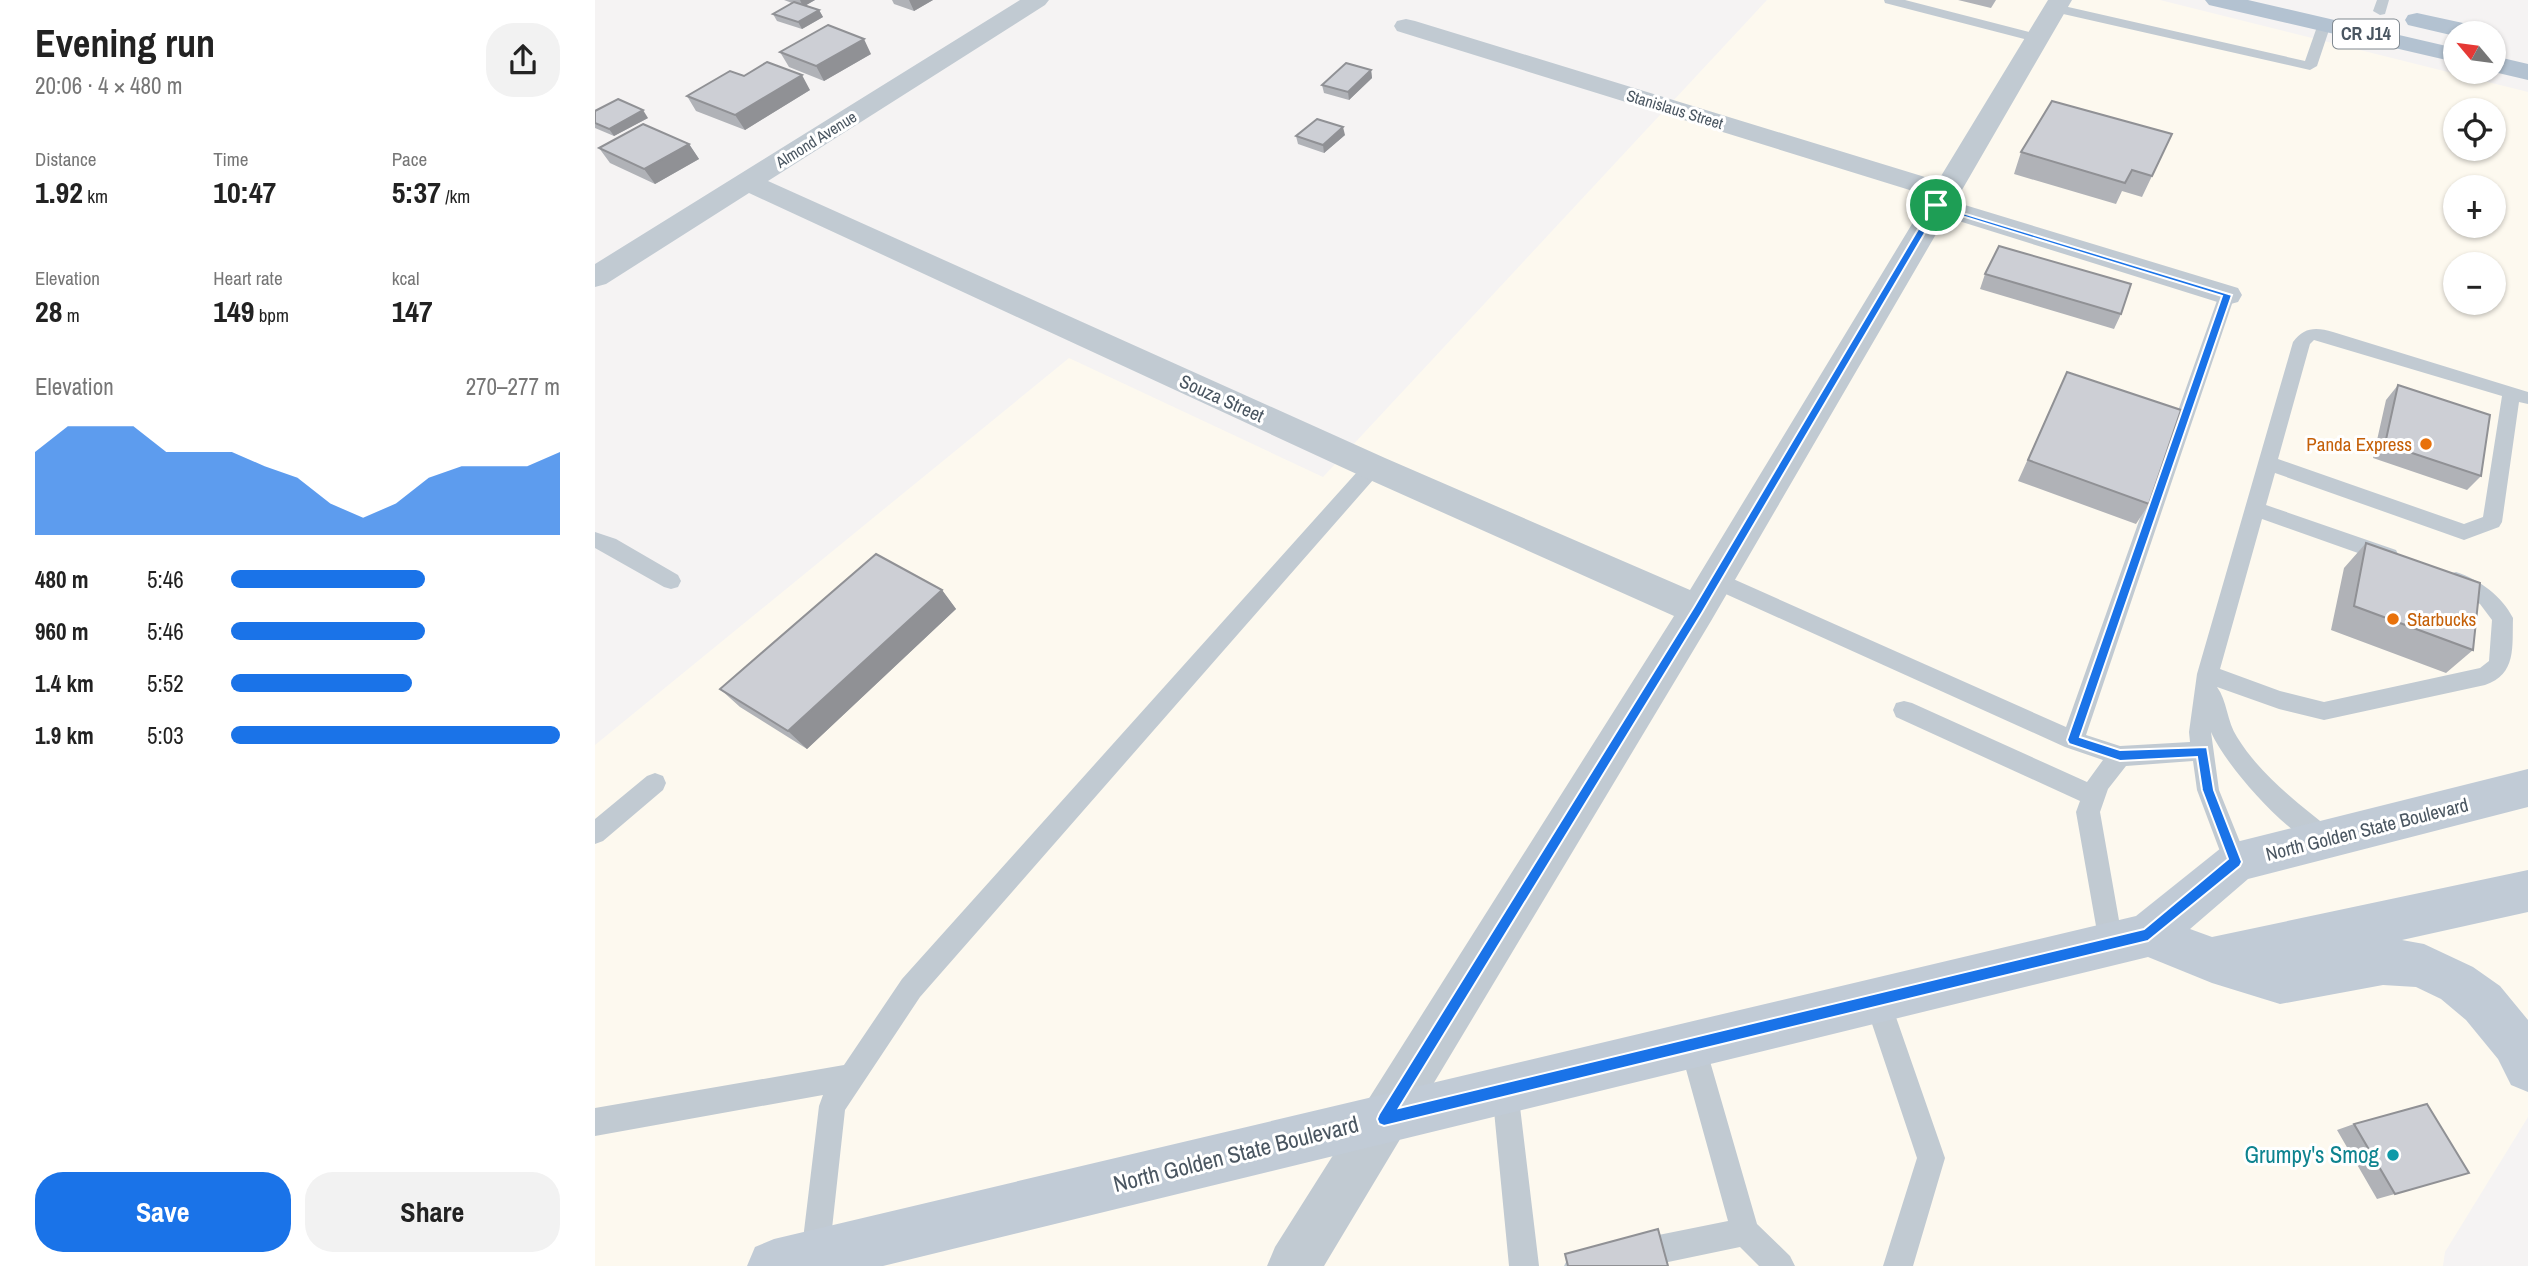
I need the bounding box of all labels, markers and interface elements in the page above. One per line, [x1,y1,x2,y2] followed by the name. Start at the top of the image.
[35,18,215,69] text: Evening run
[2333,19,2399,48] road number: CR J14
[2443,21,2506,84] north arrow
[2443,21,2506,315] map controls
[486,23,560,97] button: share
[35,70,182,101] text: 20:06 · 4 × 480 m
[1624,84,1726,134] street label: Stanislaus Street
[2443,98,2506,161] button: locate
[770,105,861,173] street label: Almond Avenue
[35,146,96,172] text: Distance
[213,146,248,172] text: Time
[392,146,427,172] text: Pace
[35,172,83,212] text: 1.92
[213,172,276,212] text: 10:47
[392,172,441,212] text: 5:37
[1906,175,1966,235] pin
[2443,175,2506,238] button: +
[83,183,108,209] text: km
[441,183,470,209] text: /km
[1917,186,1955,224] icon: arrive
[2443,252,2506,315] button: −
[35,265,100,291] text: Elevation
[213,265,283,291] text: Heart rate
[392,265,419,291] text: kcal
[35,291,62,331] text: 28
[213,291,254,331] text: 149
[392,291,433,331] text: 147
[62,302,80,328] text: m
[254,302,289,328] text: bpm
[1176,368,1269,428] street label: Souza Street
[35,371,114,402] text: Elevation
[466,371,560,402] text: 270–277 m
[2306,431,2412,457] place label: Panda Express
[2418,436,2434,452] marker: Panda Express
[35,564,88,595] text: 480 m
[147,564,184,595] text: 5:46
[2407,606,2476,632] place label: Starbucks
[2385,611,2401,627] marker: Starbucks
[35,616,88,647] text: 960 m
[147,616,184,647] text: 5:46
[35,668,94,699] text: 1.4 km
[147,668,184,699] text: 5:52
[35,720,94,751] text: 1.9 km
[147,720,184,751] text: 5:03
[2263,791,2471,867] street label: North Golden State Boulevard
[1110,1108,1362,1199] street label: North Golden State Boulevard
[2244,1139,2380,1170] place label: Grumpy's Smog
[2385,1147,2401,1163] marker: Grumpy's Smog
[35,1172,291,1252] button: Save
[305,1172,560,1252] button: Share

